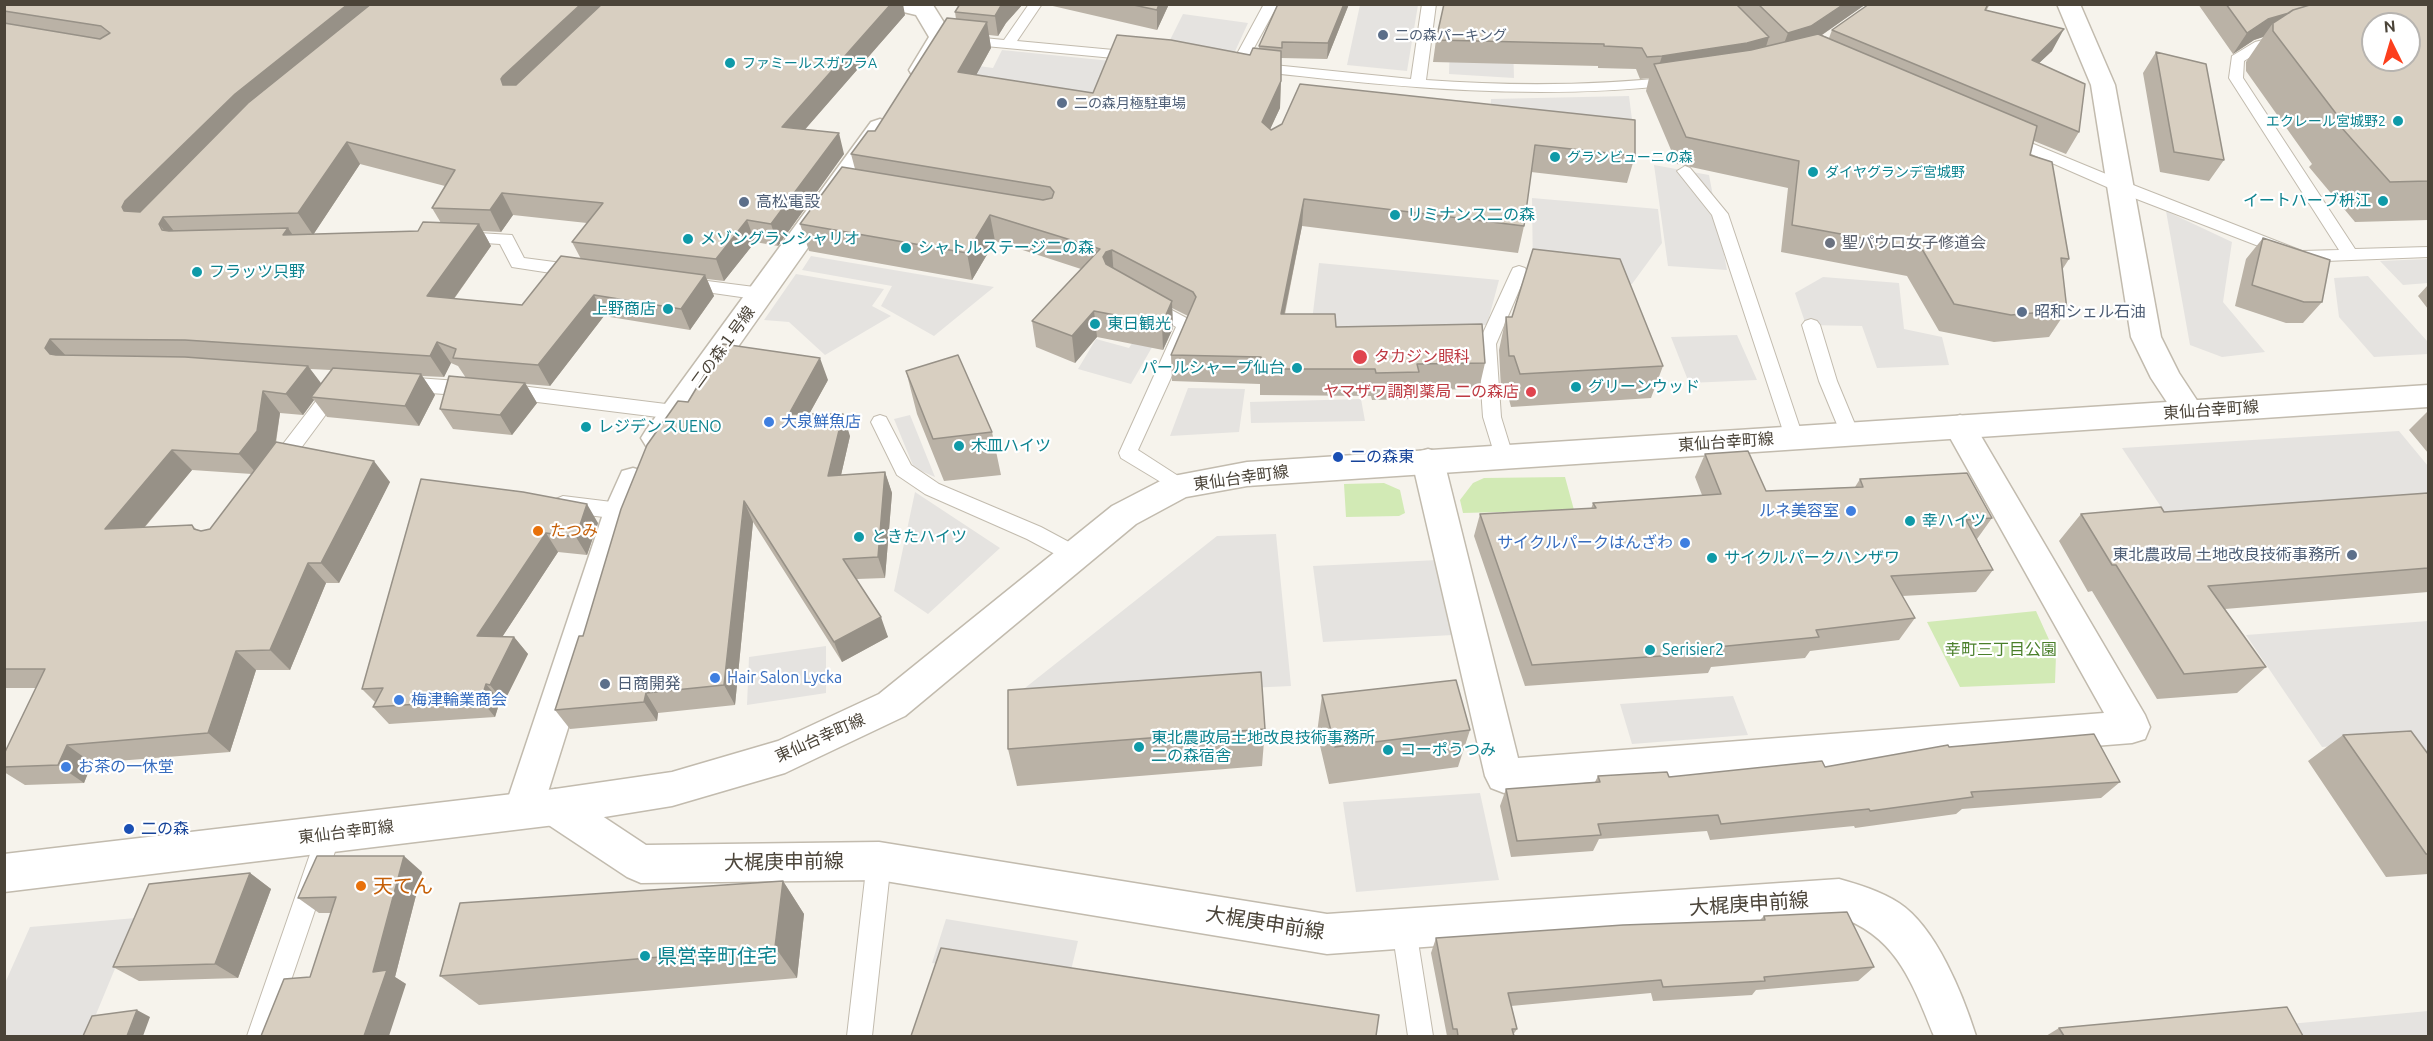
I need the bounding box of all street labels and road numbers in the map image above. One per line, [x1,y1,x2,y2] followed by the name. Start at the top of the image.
[687,303,759,391] street label: 二の森１号線
[2162,397,2260,423] street label: 東仙台幸町線
[1677,429,1775,455] street label: 東仙台幸町線
[1192,462,1290,494] street label: 東仙台幸町線
[772,710,868,766] street label: 東仙台幸町線
[297,817,395,847] street label: 東仙台幸町線
[724,849,844,875] street label: 大梶庚申前線
[1688,888,1810,920] street label: 大梶庚申前線
[1204,902,1326,944] street label: 大梶庚申前線

